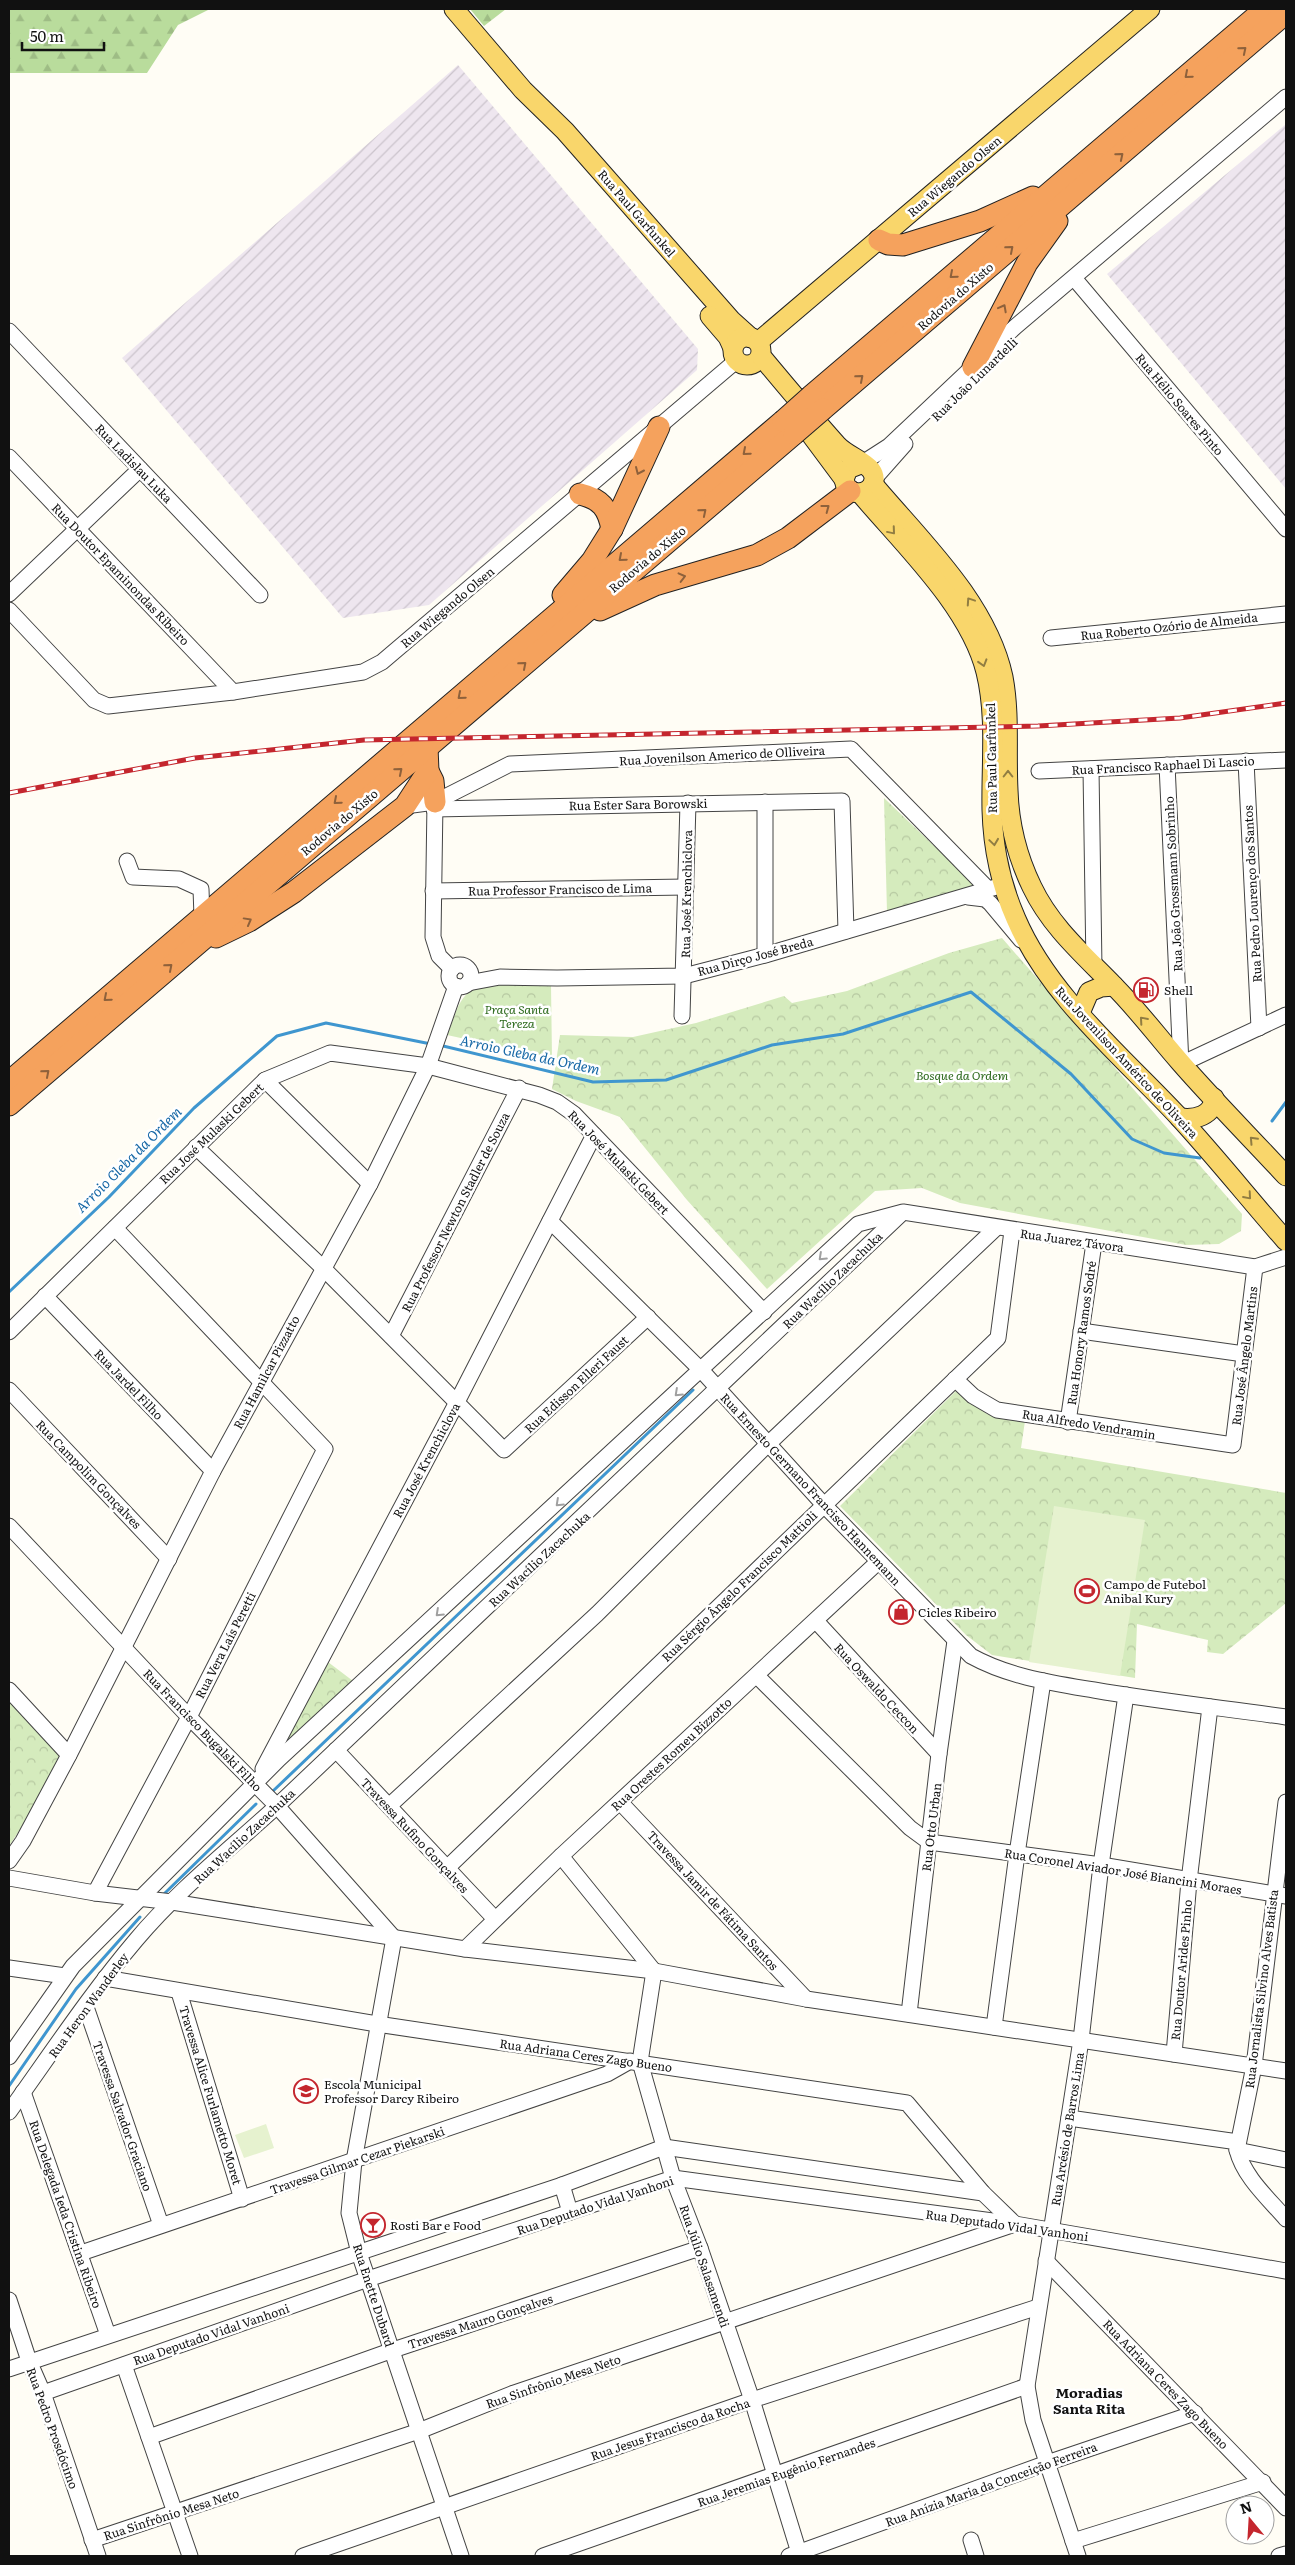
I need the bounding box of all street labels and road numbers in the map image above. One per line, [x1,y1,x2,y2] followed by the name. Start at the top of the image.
[903,131,1005,221] street label: Rua Wiegando Olsen
[594,165,680,261] street label: Rua Paul Garfunkel
[913,258,997,334] street label: Rodovia do Xisto
[927,333,1021,425] street label: Rua João Lunardelli
[1132,349,1228,459] street label: Rua Hélio Soares Pinto
[91,419,177,507] street label: Rua Ladislau Luka
[48,499,194,649] street label: Rua Doutor Epaminondas Ribeiro
[605,521,689,597] street label: Rodovia do Xisto
[396,562,498,652] street label: Rua Wiegando Olsen
[1079,608,1259,644] street label: Rua Roberto Ozório de Almeida
[981,703,1001,813] street label: Rua Paul Garfunkel
[619,741,826,769] street label: Rua Jovenilson Americo de Olliveira
[1071,751,1255,779] street label: Rua Francisco Raphael Di Lascio
[297,784,381,860] street label: Rodovia do Xisto
[568,794,708,814] street label: Rua Ester Sara Borowski
[1159,796,1187,972] street label: Rua João Grossmann Sobrinho
[1238,804,1266,983] street label: Rua Pedro Lourenço dos Santos
[676,829,696,958] street label: Rua José Krenchiclova
[468,878,653,900] street label: Rua Professor Francisco de Lima
[695,932,815,980] street label: Rua Dirço José Breda
[1051,982,1203,1142] street label: Rua Jovenilson Américo de Oliveira
[155,1078,267,1188] street label: Rua José Mulaski Gebert
[564,1106,674,1218] street label: Rua José Mulaski Gebert
[397,1108,514,1315] street label: Rua Professor Newton Stadler de Souza
[1019,1224,1126,1256] street label: Rua Juarez Távora
[778,1227,886,1333] street label: Rua Wacílio Zacachuka
[1062,1260,1100,1406] street label: Rua Honory Ramos Sodré
[1227,1285,1262,1427] street label: Rua José Ângelo Martins
[228,1312,304,1432] street label: Rua Hamilcar Pizzatto
[520,1331,632,1437] street label: Rua Edisson Elleri Faust
[90,1344,168,1424] street label: Rua Jardel Filho
[717,1389,905,1589] street label: Rua Ernesto Germano Francisco Hannemann
[388,1399,464,1521] street label: Rua José Krenchiclova
[1021,1405,1157,1443] street label: Rua Alfredo Vendramin
[32,1416,146,1533] street label: Rua Campolim Gonçalves
[657,1506,821,1666] street label: Rua Sérgio Ângelo Francisco Mattioli
[484,1507,594,1611] street label: Rua Wacílio Zacachuka
[190,1589,260,1701] street label: Rua Vera Laís Peretti
[830,1639,924,1737] street label: Rua Oswaldo Ceccon
[139,1665,267,1795] street label: Rua Francisco Bugalski Filho
[607,1693,735,1815] street label: Rua Orestes Romeu Bizzotto
[357,1773,474,1897] street label: Travessa Rufino Gonçalves
[917,1782,945,1872] street label: Rua Otto Urban
[189,1784,299,1888] street label: Rua Wacílio Zacachuka
[643,1826,783,1974] street label: Travessa Jamir de Fátima Santos
[1003,1843,1244,1899] street label: Rua Coronel Aviador José Biancini Moraes
[1240,1888,1282,2090] street label: Rua Jornalista Silvino Alves Batista
[1166,1899,1196,2041] street label: Rua Doutor Arides Pinho
[44,1949,132,2061] street label: Rua Heron Wanderley
[175,2003,247,2187] street label: Travessa Alice Furlametto Moret
[498,2034,674,2076] street label: Rua Adriana Ceres Zago Bueno
[89,2038,157,2194] street label: Travessa Salvador Graciano
[1046,2050,1088,2207] street label: Rua Arcésio de Barros Lima
[25,2117,107,2311] street label: Rua Delegada Ieda Cristina Ribeiro
[267,2122,447,2198] street label: Travessa Gilmar Cezar Piekarski
[514,2171,676,2239] street label: Rua Deputado Vidal Vanhoni
[676,2202,734,2330] street label: Rua Júlio Salasamendi
[924,2205,1090,2245] street label: Rua Deputado Vidal Vanhoni
[349,2241,399,2350] street label: Rua Enette Dubard
[405,2289,555,2353] street label: Travessa Mauro Gonçalves
[130,2299,292,2369] street label: Rua Deputado Vidal Vanhoni
[1099,2315,1233,2453] street label: Rua Adriana Ceres Zago Bueno
[483,2349,623,2413] street label: Rua Sinfrônio Mesa Neto
[23,2365,83,2491] street label: Rua Pedro Prosdócimo
[588,2393,753,2465] street label: Rua Jesus Francisco da Rocha
[695,2433,878,2511] street label: Rua Jeremias Eugênio Fernandes
[882,2437,1100,2531] street label: Rua Anízia Maria da Conceição Ferreira
[101,2484,241,2544] street label: Rua Sinfrônio Mesa Neto

